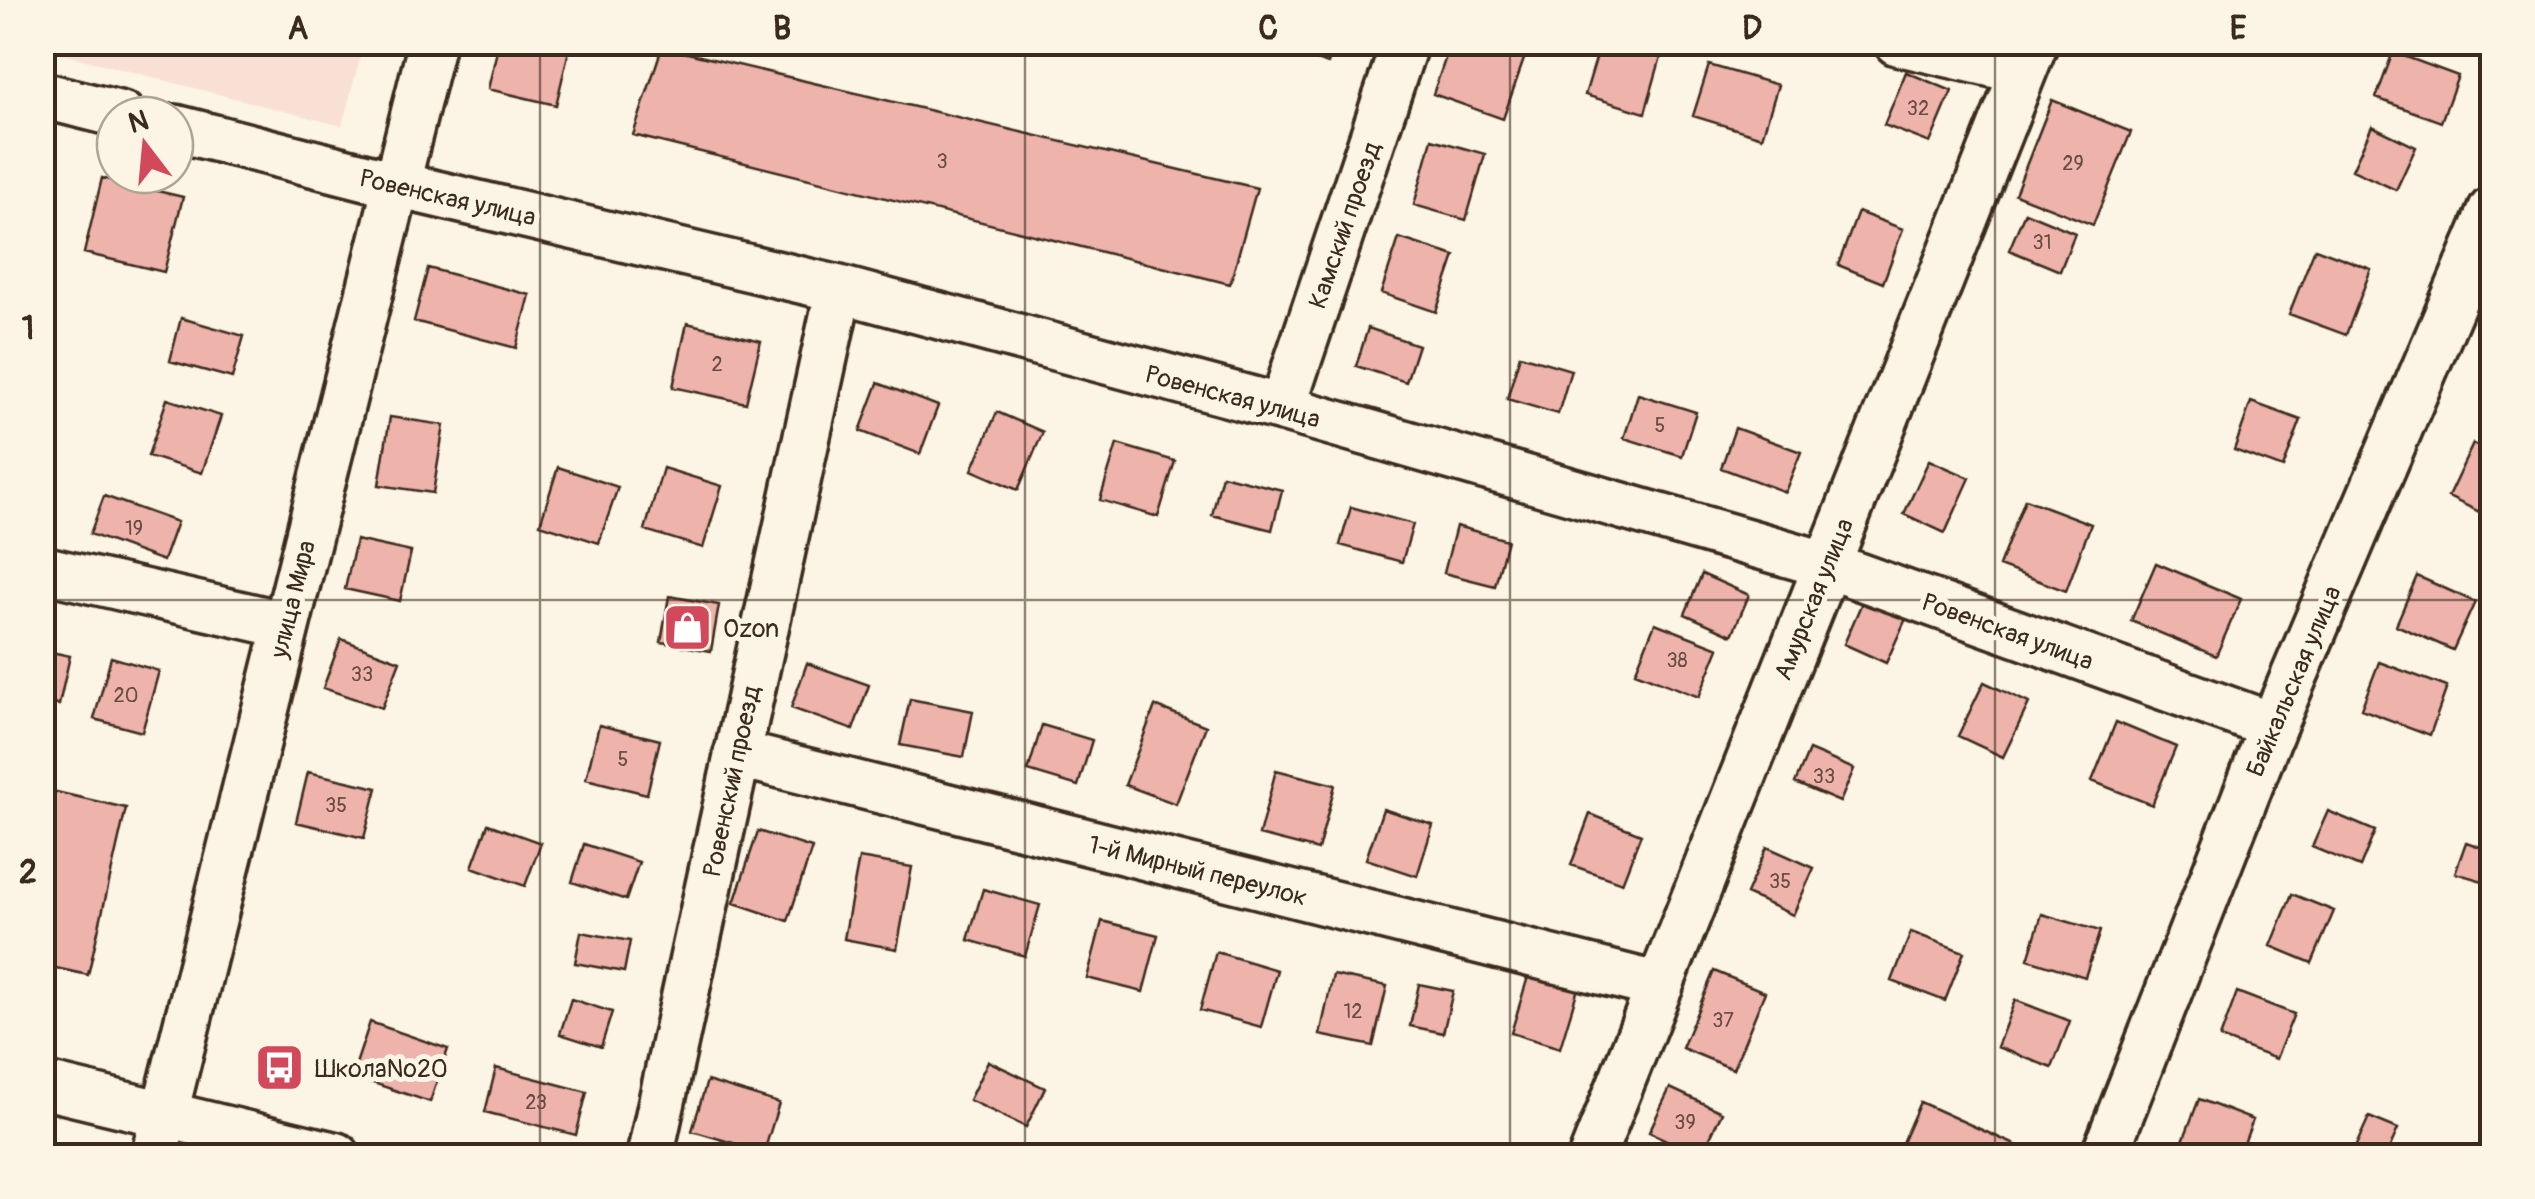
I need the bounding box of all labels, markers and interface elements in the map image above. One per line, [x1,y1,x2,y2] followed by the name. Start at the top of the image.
[288,9,309,49] text: A
[773,9,791,49] text: B
[1258,9,1278,49] text: C
[1742,9,1762,49] text: D
[2230,9,2247,49] text: E
[95,95,195,195] north arrow
[1907,96,1929,121] house number: 32
[125,103,152,142] text: N
[1302,138,1388,313] street label: Камский проезд
[936,149,948,174] house number: 3
[2062,151,2084,176] house number: 29
[357,163,539,234] street label: Ровенская улица
[2033,230,2051,255] house number: 31
[22,309,34,349] text: 1
[711,352,723,377] house number: 2
[1142,359,1323,436] street label: Ровенская улица
[1655,413,1665,438] house number: 5
[1768,514,1861,685] street label: Амурская улица
[125,516,143,541] house number: 19
[264,537,323,662] street label: улица Мира
[2240,581,2349,782] street label: Байкальская улица
[1918,587,2097,678] street label: Ровенская улица
[662,602,714,654] shop icon: Ozon
[723,614,779,645] place label: Ozon
[1666,648,1688,673] house number: 38
[351,662,373,687] house number: 33
[114,683,138,708] house number: 20
[697,683,768,880] street label: Ровенский проезд
[618,747,628,772] house number: 5
[1813,764,1835,789] house number: 33
[325,793,347,818] house number: 35
[1085,829,1310,914] street label: 1-й Мирный переулок
[19,853,37,893] text: 2
[1769,869,1791,894] house number: 35
[1344,999,1363,1024] house number: 12
[1712,1008,1734,1033] house number: 37
[254,1042,306,1094] bus stop icon: Школа№20
[315,1054,448,1085] place label: Школа№20
[525,1090,547,1115] house number: 23
[1674,1110,1696,1135] house number: 39

